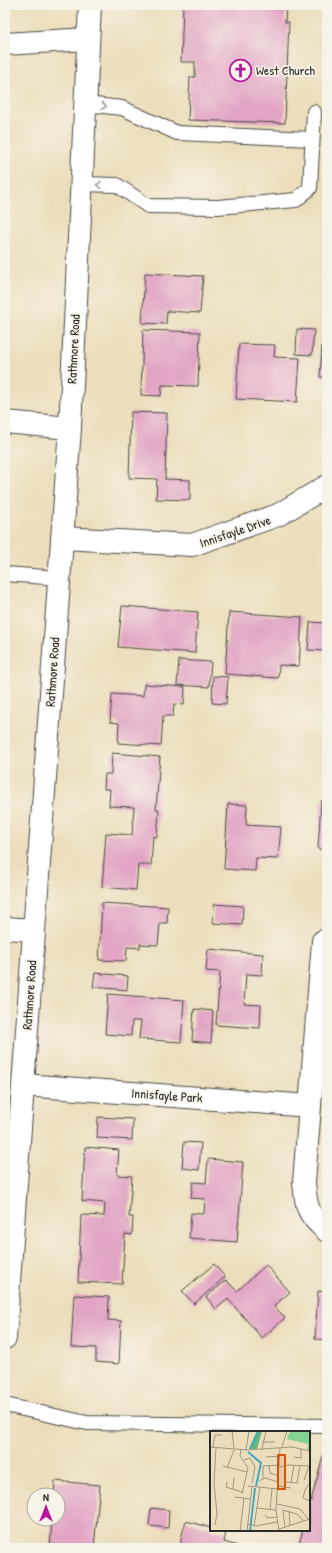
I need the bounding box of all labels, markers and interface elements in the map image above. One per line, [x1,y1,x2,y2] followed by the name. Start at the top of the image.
[228,57,254,83] church icon: West Church
[256,61,315,79] place label: West Church
[100,101,107,110] one-way arrow
[96,180,102,189] one-way arrow
[62,314,84,384] street label: Rathmore Road
[197,510,273,552] street label: Innisfayle Drive
[41,637,63,707] street label: Rathmore Road
[18,960,40,1030] street label: Rathmore Road
[131,1084,204,1107] street label: Innisfayle Park
[210,1431,310,1531] inset map
[26,1487,66,1527] north arrow
[43,1490,49,1504] text: N

